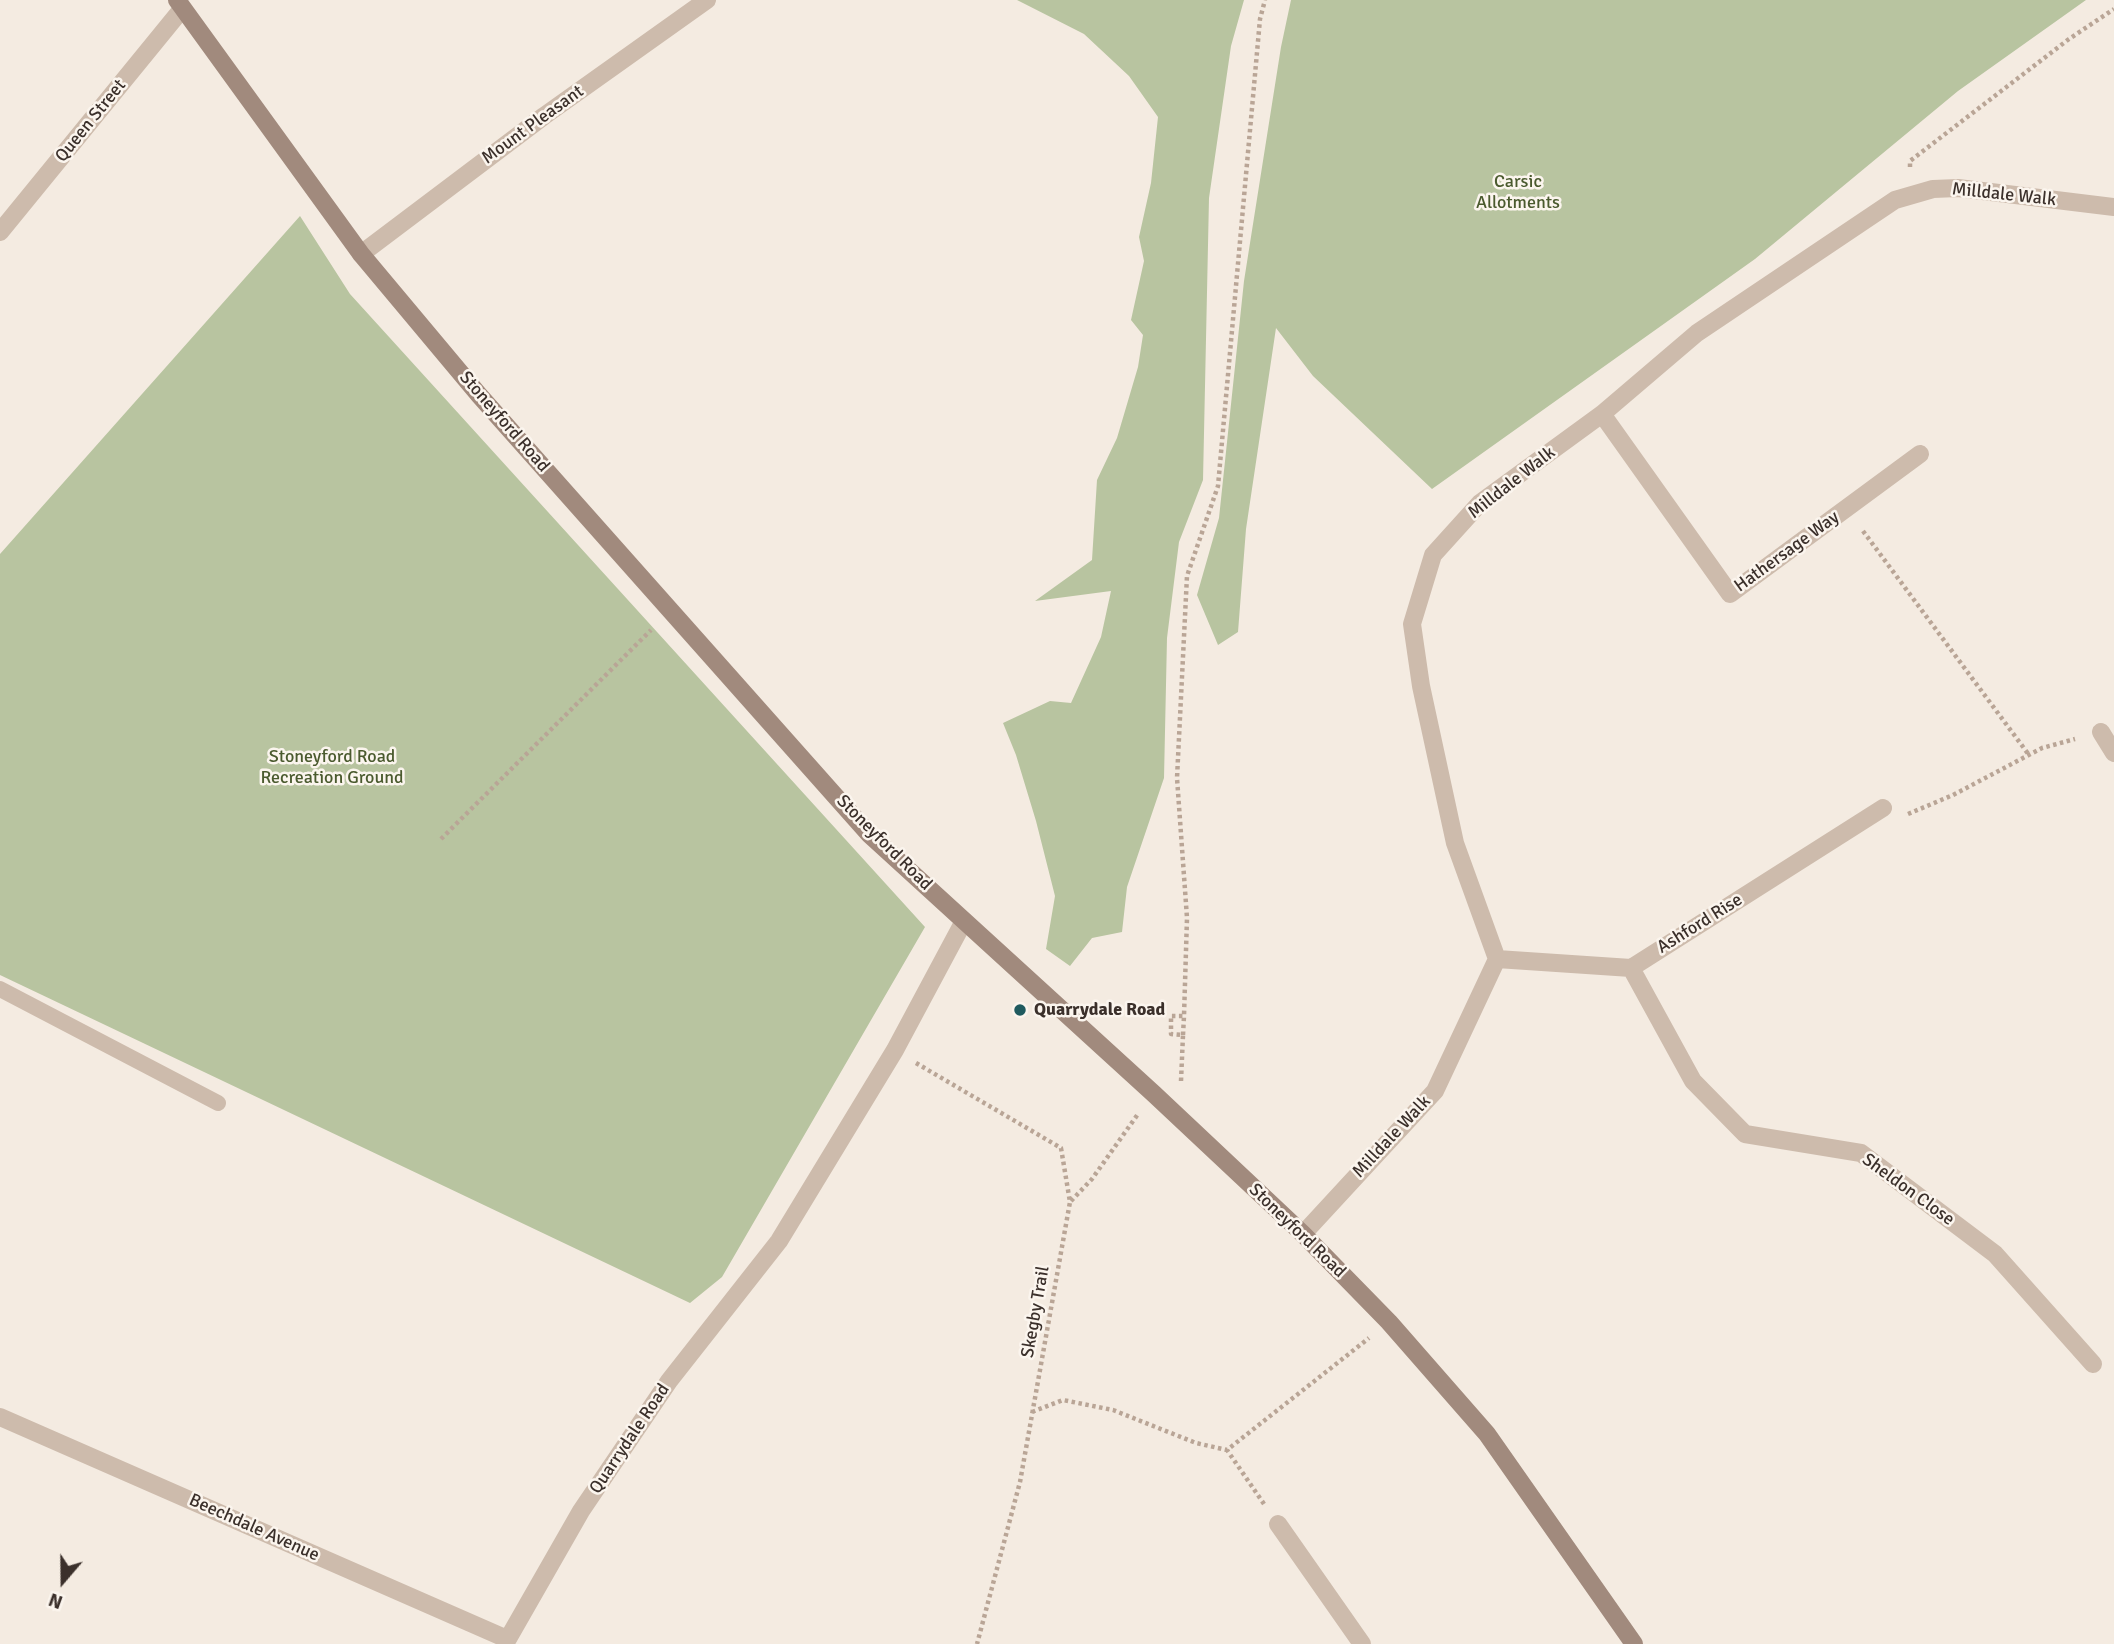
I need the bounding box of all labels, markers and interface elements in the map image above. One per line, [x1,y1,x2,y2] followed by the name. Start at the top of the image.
[51,75,131,167] street label: Queen Street
[478,81,588,169] street label: Mount Pleasant
[1476,171,1560,214] park label: Carsic Allotments
[1951,179,2057,211] street label: Milldale Walk
[454,367,554,477] street label: Stoneyford Road
[1464,442,1560,524] street label: Milldale Walk
[1730,507,1844,597] street label: Hathersage Way
[260,746,404,788] park label: Stoneyford Road Recreation Ground
[832,791,936,895] street label: Stoneyford Road
[1653,889,1747,959] street label: Ashford Rise
[1034,999,1165,1021] place label: Quarrydale Road
[1012,1002,1028,1018] marker: Quarrydale Road
[1348,1091,1436,1183] street label: Milldale Walk
[1858,1149,1958,1231] street label: Sheldon Close
[1244,1179,1350,1283] street label: Stoneyford Road
[1017,1264,1055,1360] street label: Skegby Trail
[585,1380,675,1498] street label: Quarrydale Road
[186,1490,322,1566] street label: Beechdale Avenue
[28,1546,98,1616] north arrow
[46,1587,66,1614] text: N

